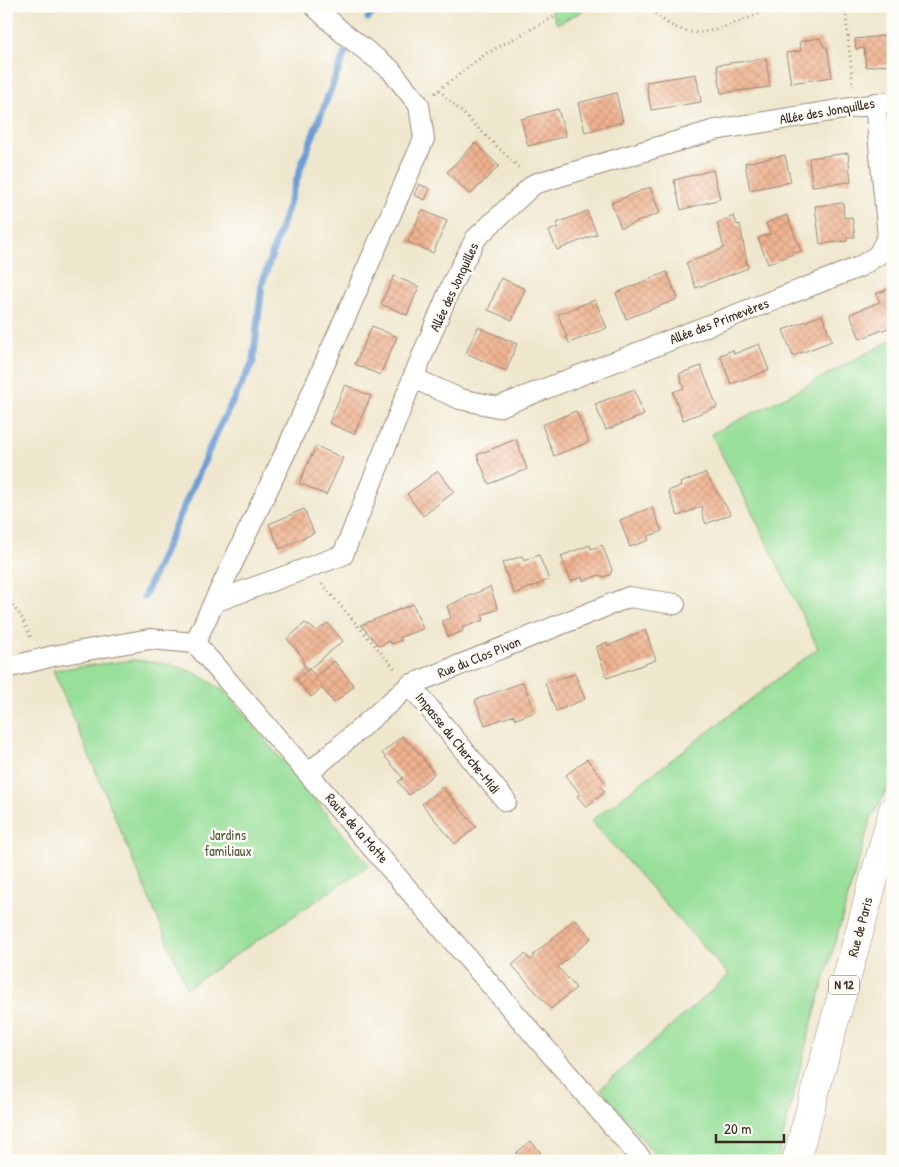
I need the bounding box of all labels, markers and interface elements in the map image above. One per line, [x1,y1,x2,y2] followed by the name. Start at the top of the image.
[778,93,876,129] street label: Allée des Jonquilles
[425,239,483,335] street label: Allée des Jonquilles
[667,293,771,348] street label: Allée des Primevères
[434,631,523,682] street label: Rue du Clos Pivon
[411,688,505,798] street label: Impasse du Cherche-Midi
[322,789,393,867] street label: Route de la Motte
[204,825,252,860] park label: Jardins familiaux
[842,895,877,959] street label: Rue de Paris
[829,976,859,994] road number: N 12
[716,1112,784,1144] scale bar
[724,1118,751,1139] text: 20 m

